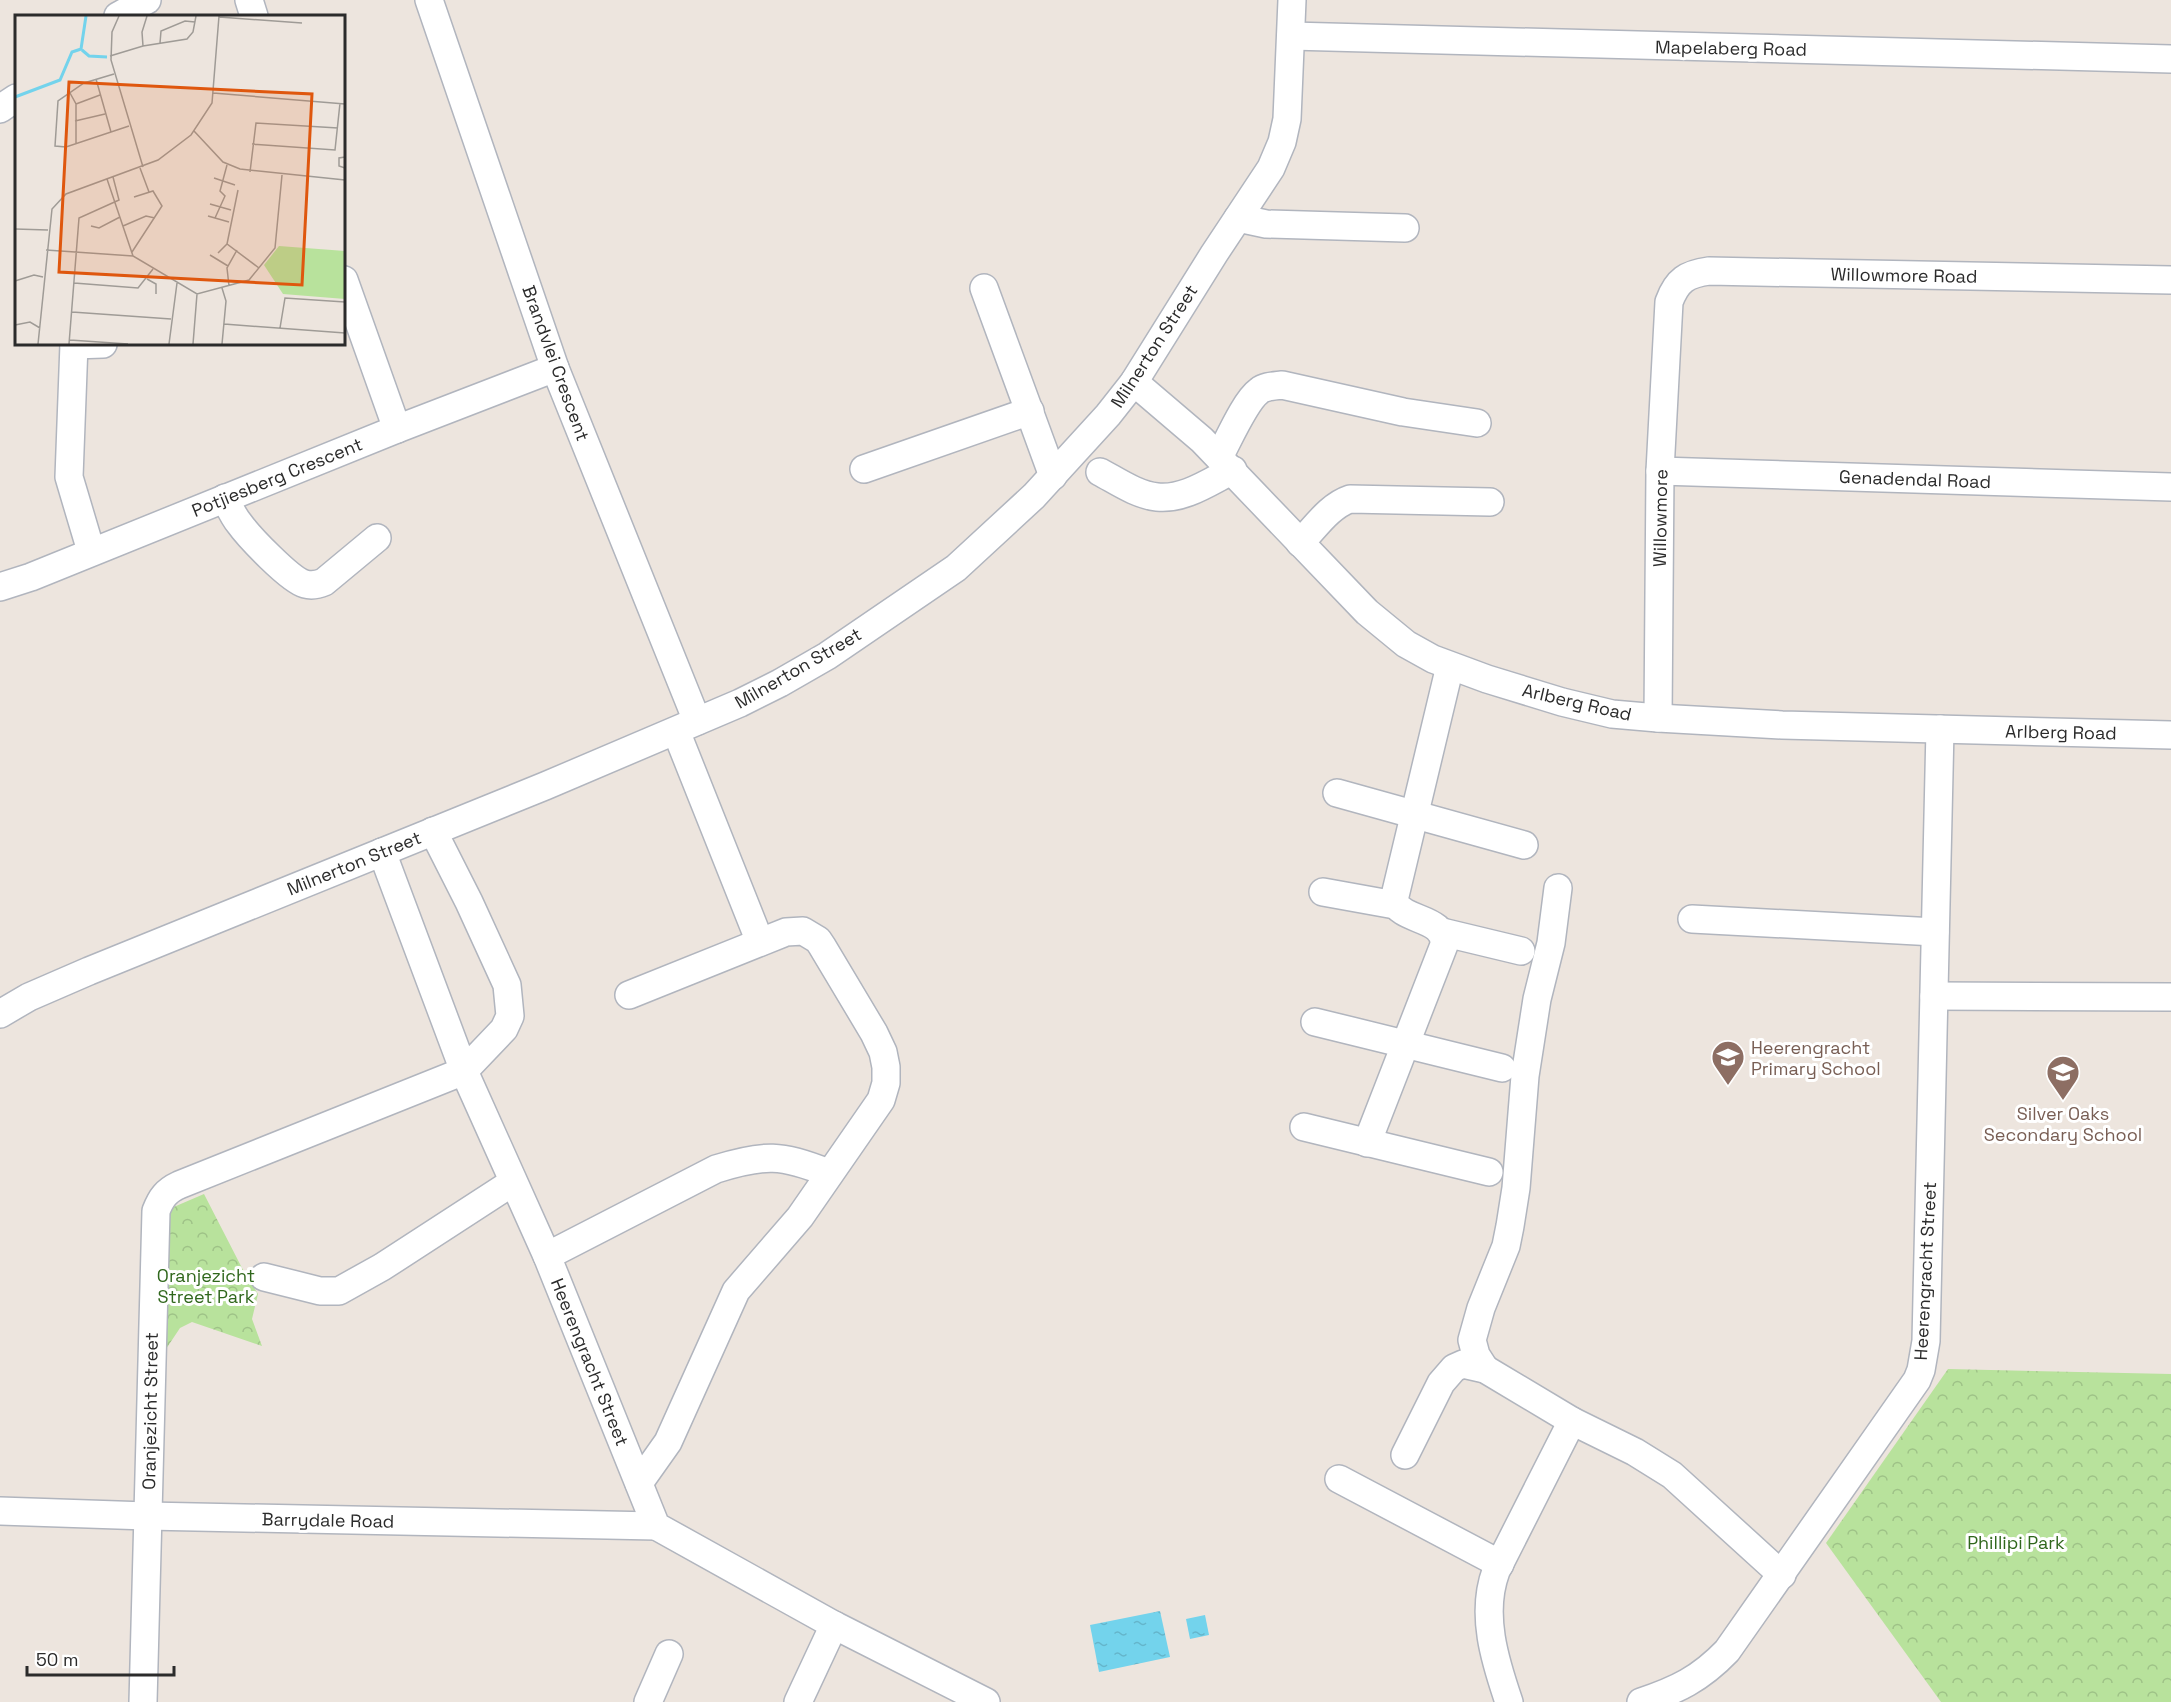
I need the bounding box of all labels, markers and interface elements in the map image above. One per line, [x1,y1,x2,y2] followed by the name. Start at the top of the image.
[15,15,345,345] inset map
[1655,35,1807,61] street label: Mapelaberg Road
[1830,262,1978,288] street label: Willowmore Road
[1106,280,1202,412] street label: Milnerton Street
[517,282,595,444] street label: Brandvlei Crescent
[188,432,366,522] street label: Potjiesberg Crescent
[1839,465,1991,493] street label: Genadendal Road
[1648,469,1672,567] street label: Willowmore
[730,622,866,714] street label: Milnerton Street
[1520,678,1634,726] street label: Arlberg Road
[2005,720,2117,744] street label: Arlberg Road
[284,826,424,900] street label: Milnerton Street
[1751,1036,1881,1080] place label: Heerengracht Primary School
[1710,1039,1746,1086] school or university icon: Heerengracht Primary School
[2045,1054,2081,1101] school or university icon: Silver Oaks Secondary School
[1984,1102,2142,1146] place label: Silver Oaks Secondary School
[1909,1181,1941,1361] street label: Heerengracht Street
[157,1264,255,1308] park label: Oranjezicht Street Park
[546,1275,634,1449] street label: Heerengracht Street
[137,1332,163,1490] street label: Oranjezicht Street
[261,1507,395,1533] street label: Barrydale Road
[1967,1531,2065,1554] park label: Phillipi Park
[27,1639,174,1677] scale bar
[36,1648,78,1671] text: 50 m

